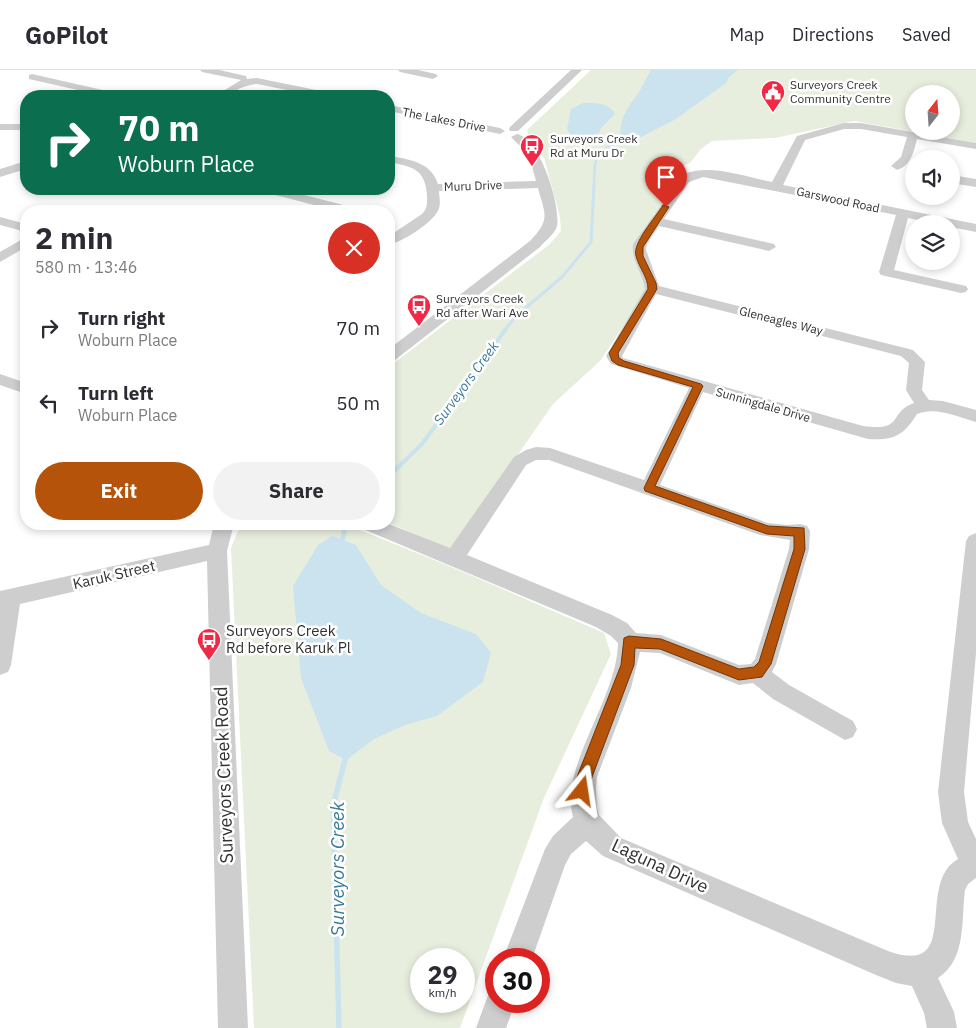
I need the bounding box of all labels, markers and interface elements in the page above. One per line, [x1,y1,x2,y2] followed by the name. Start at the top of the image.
[25,19,108,51] text: GoPilot
[729,23,764,46] text: Map
[792,23,874,46] text: Directions
[902,23,951,46] text: Saved
[790,77,891,106] place label: Surveyors Creek Community Centre
[760,79,786,113] public building icon: Surveyors Creek Community Centre
[905,85,960,140] north arrow
[905,85,960,270] map controls
[401,104,488,135] street label: The Lakes Drive
[118,105,200,151] text: 70 m
[35,110,100,175] icon: right
[550,131,638,160] place label: Surveyors Creek Rd at Muru Dr
[519,133,545,167] bus stop icon: Surveyors Creek Rd at Muru Dr
[118,149,255,178] text: Woburn Place
[905,150,960,205] button: sound
[645,156,687,207] pin
[652,163,680,191] icon: arrive
[444,177,503,194] street label: Muru Drive
[795,183,881,216] street label: Garswood Road
[905,215,960,270] button: layers
[35,218,113,257] text: 2 min
[328,222,380,274] button: close
[35,257,137,277] text: 580 m · 13:46
[436,291,529,320] place label: Surveyors Creek Rd after Wari Ave
[406,293,432,327] bus stop icon: Surveyors Creek Rd after Wari Ave
[738,303,825,338] street label: Gleneagles Way
[78,306,165,330] text: Turn right
[35,314,63,342] icon: right
[336,316,380,340] text: 70 m
[78,330,177,350] text: Woburn Place
[430,337,503,428] water label: Surveyors Creek
[78,381,154,405] text: Turn left
[714,384,812,425] street label: Sunningdale Drive
[35,389,63,417] icon: left
[336,391,380,415] text: 50 m
[78,405,177,425] text: Woburn Place
[35,462,203,520] button: Exit
[213,462,380,520] button: Share
[71,556,157,593] street label: Karuk Street
[226,621,351,657] place label: Surveyors Creek Rd before Karuk Pl
[196,627,222,661] bus stop icon: Surveyors Creek Rd before Karuk Pl
[209,686,238,864] street label: Surveyors Creek Road
[555,764,607,816] position arrow
[325,800,349,936] water label: Surveyors Creek
[608,833,712,898] street label: Laguna Drive
[485,948,550,1013] speed limit sign: 30
[427,958,458,991] text: 29
[428,985,457,1000] text: km/h

